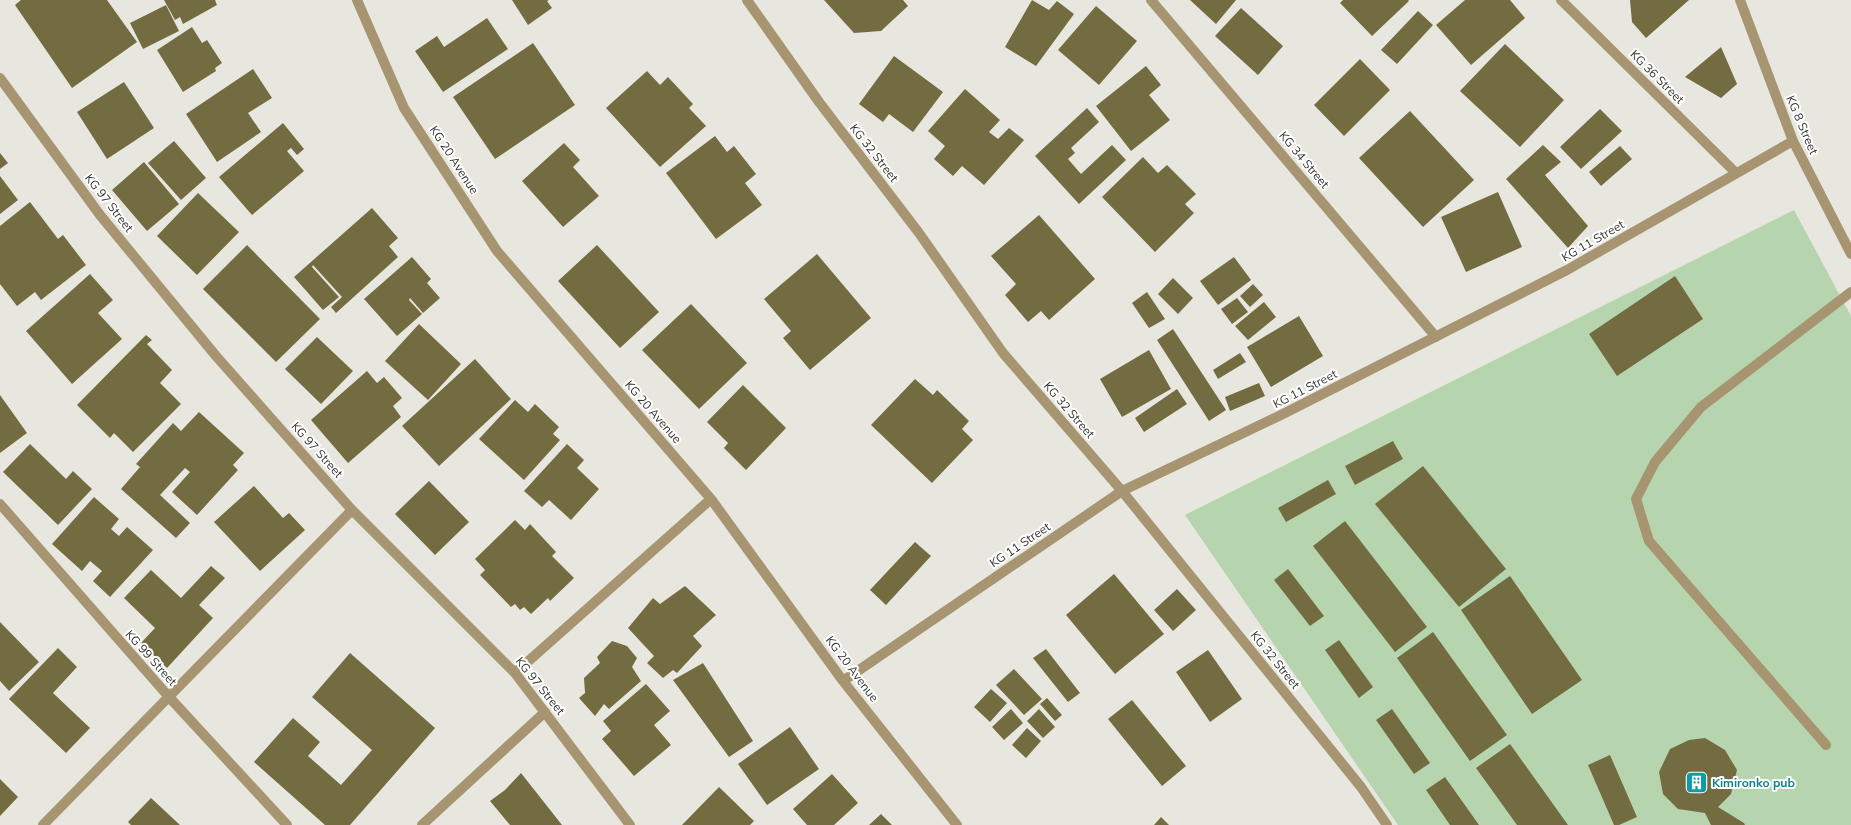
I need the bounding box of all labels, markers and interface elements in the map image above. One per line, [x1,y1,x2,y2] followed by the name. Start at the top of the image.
[1627,47,1687,107] street label: KG 36 Street
[1783,93,1822,157] street label: KG 8 Street
[847,121,902,185] street label: KG 32 Street
[427,123,482,197] street label: KG 20 Avenue
[1276,128,1333,191] street label: KG 34 Street
[82,171,137,235] street label: KG 97 Street
[1559,217,1627,265] street label: KG 11 Street
[1270,366,1339,411] street label: KG 11 Street
[622,377,685,446] street label: KG 20 Avenue
[1041,378,1098,441] street label: KG 32 Street
[288,419,346,481] street label: KG 97 Street
[987,519,1053,570] street label: KG 11 Street
[122,627,180,689] street label: KG 99 Street
[1248,628,1303,692] street label: KG 32 Street
[823,633,882,705] street label: KG 20 Avenue
[513,654,568,718] street label: KG 97 Street
[1684,770,1710,796] building icon: Kimironko pub
[1712,775,1795,790] place label: Kimironko pub

